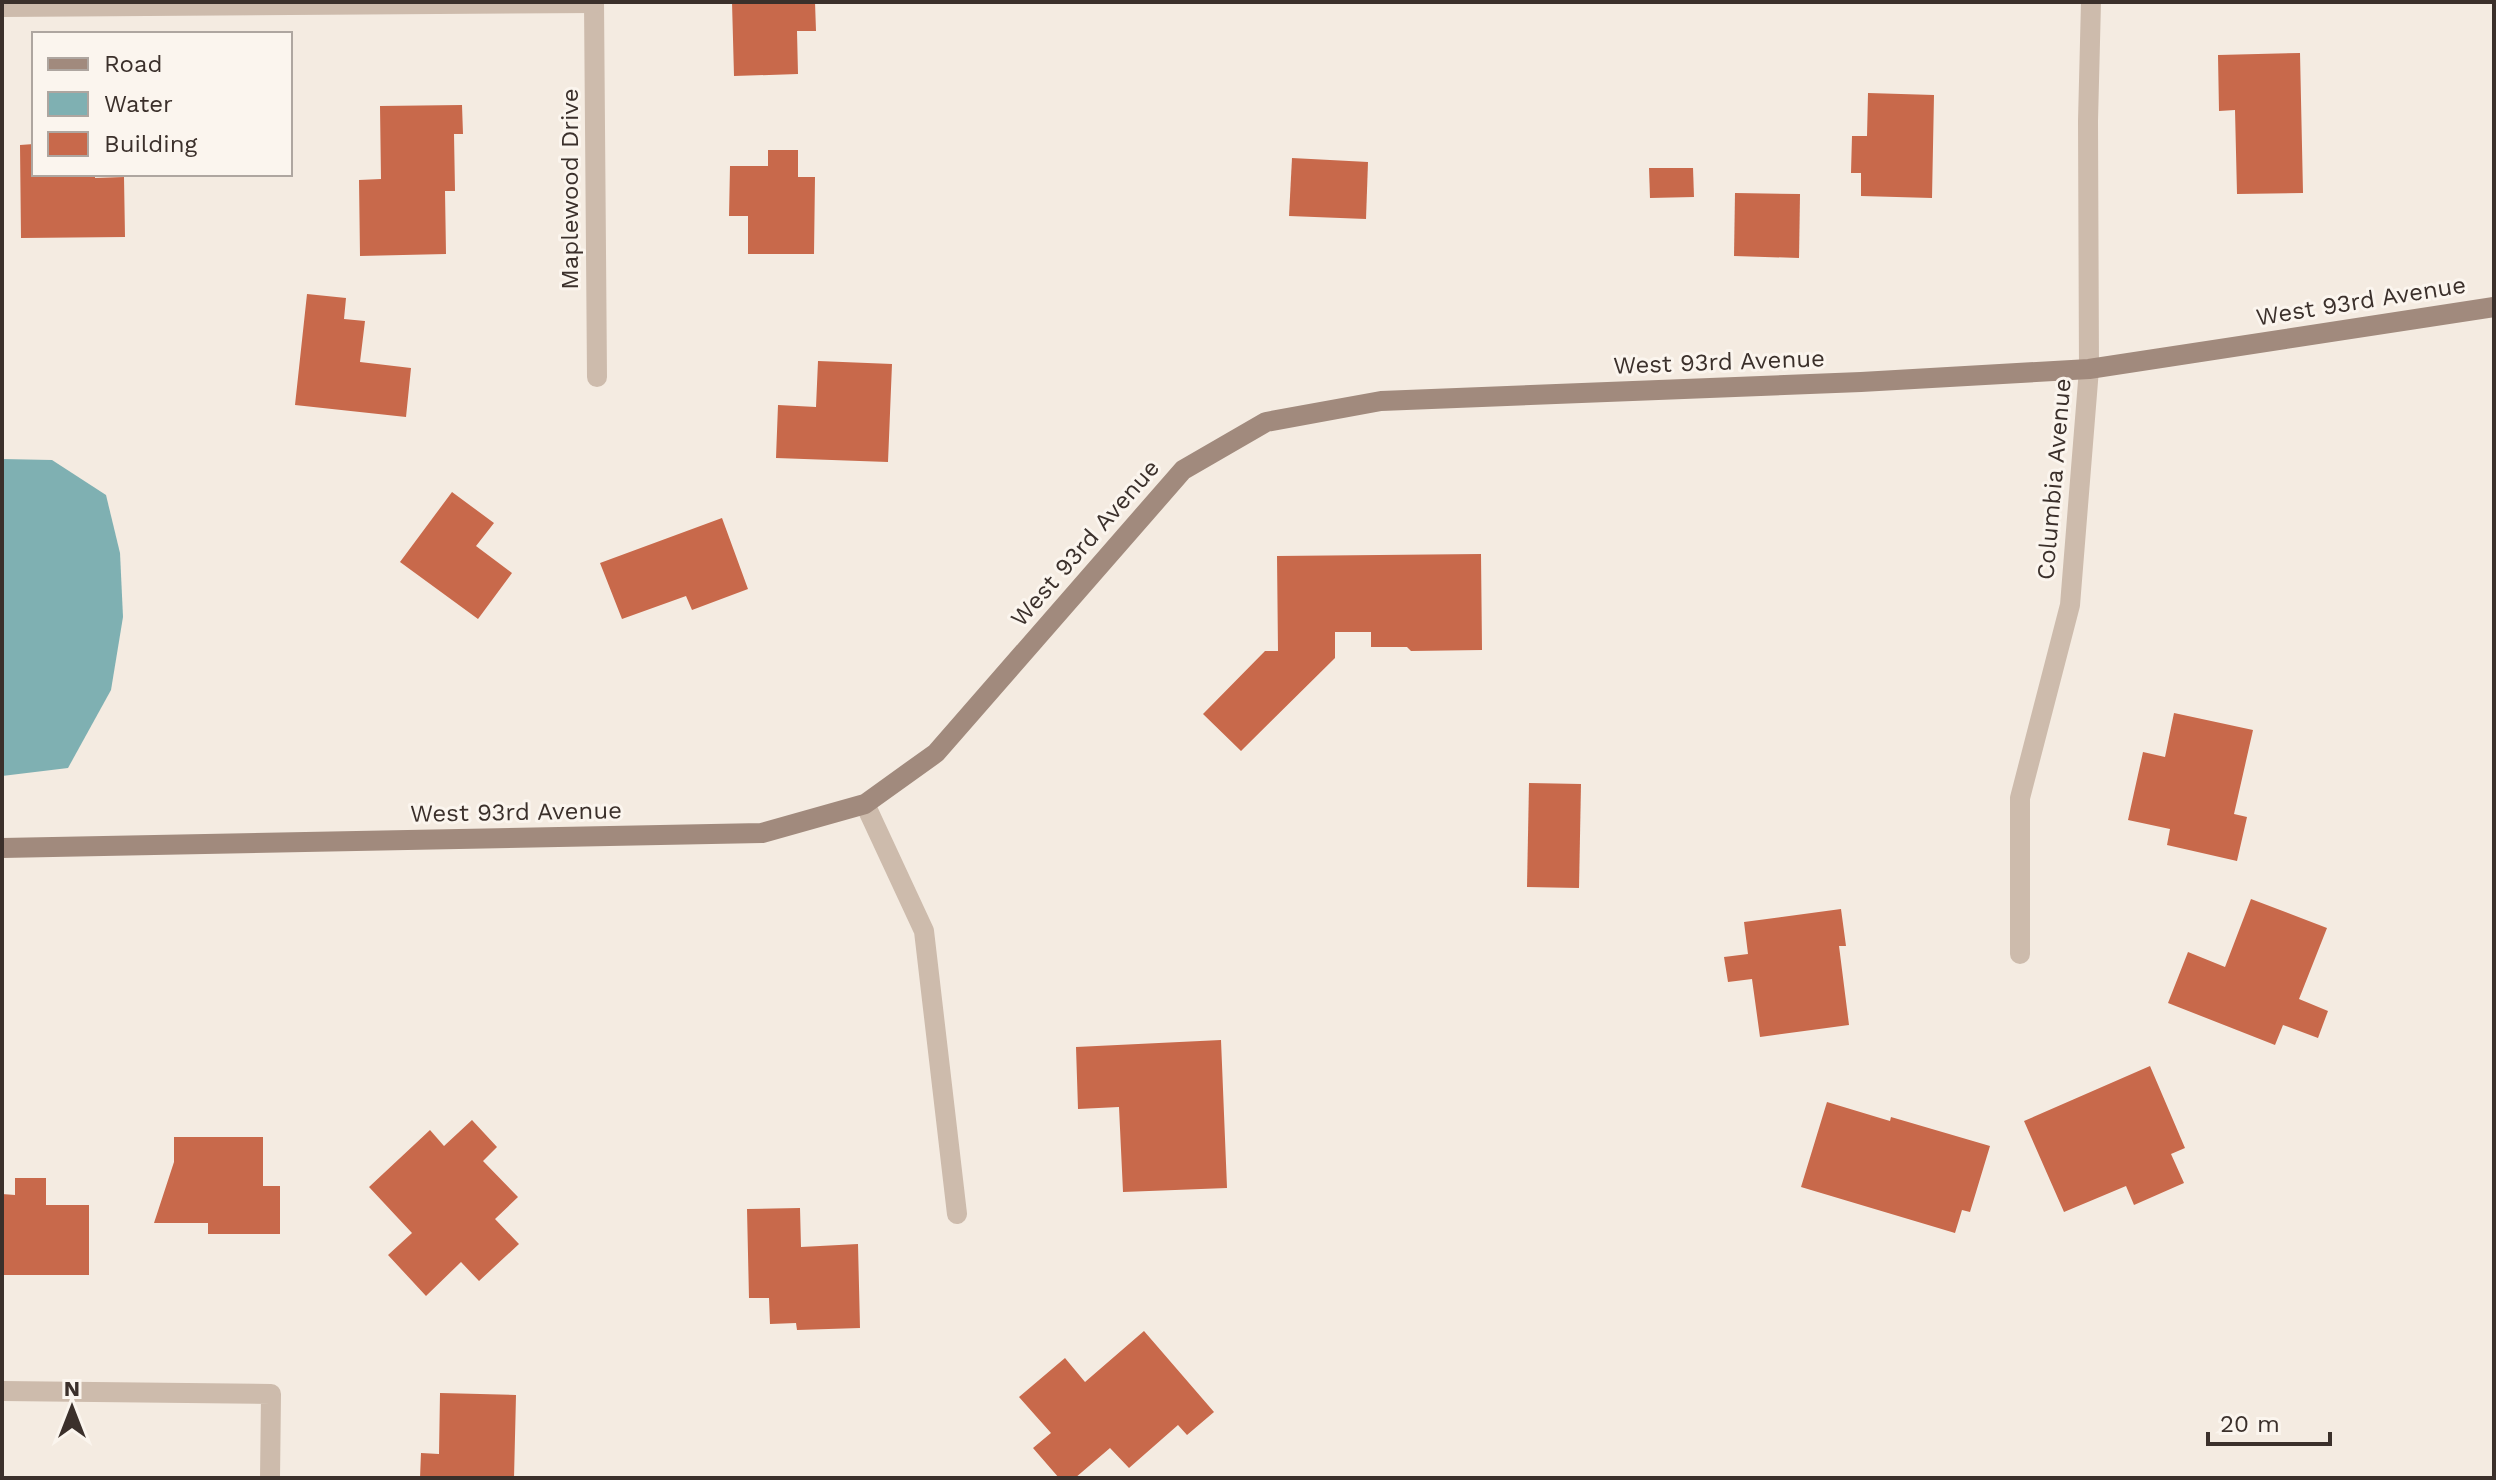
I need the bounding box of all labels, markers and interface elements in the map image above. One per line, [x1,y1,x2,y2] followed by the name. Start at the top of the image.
[32,32,292,176] legend
[104,50,163,78] text: Road
[556,88,584,290] street label: Maplewood Drive
[104,90,173,118] text: Water
[104,130,197,158] text: Building
[2254,271,2468,331] street label: West 93rd Avenue
[1613,344,1825,380] street label: West 93rd Avenue
[2031,377,2077,581] street label: Columbia Avenue
[1005,454,1165,632] street label: West 93rd Avenue
[410,796,622,828] street label: West 93rd Avenue
[32,1368,112,1448] north arrow
[64,1376,80,1401] text: N
[2208,1396,2330,1446] scale bar
[2220,1410,2280,1438] text: 20 m

